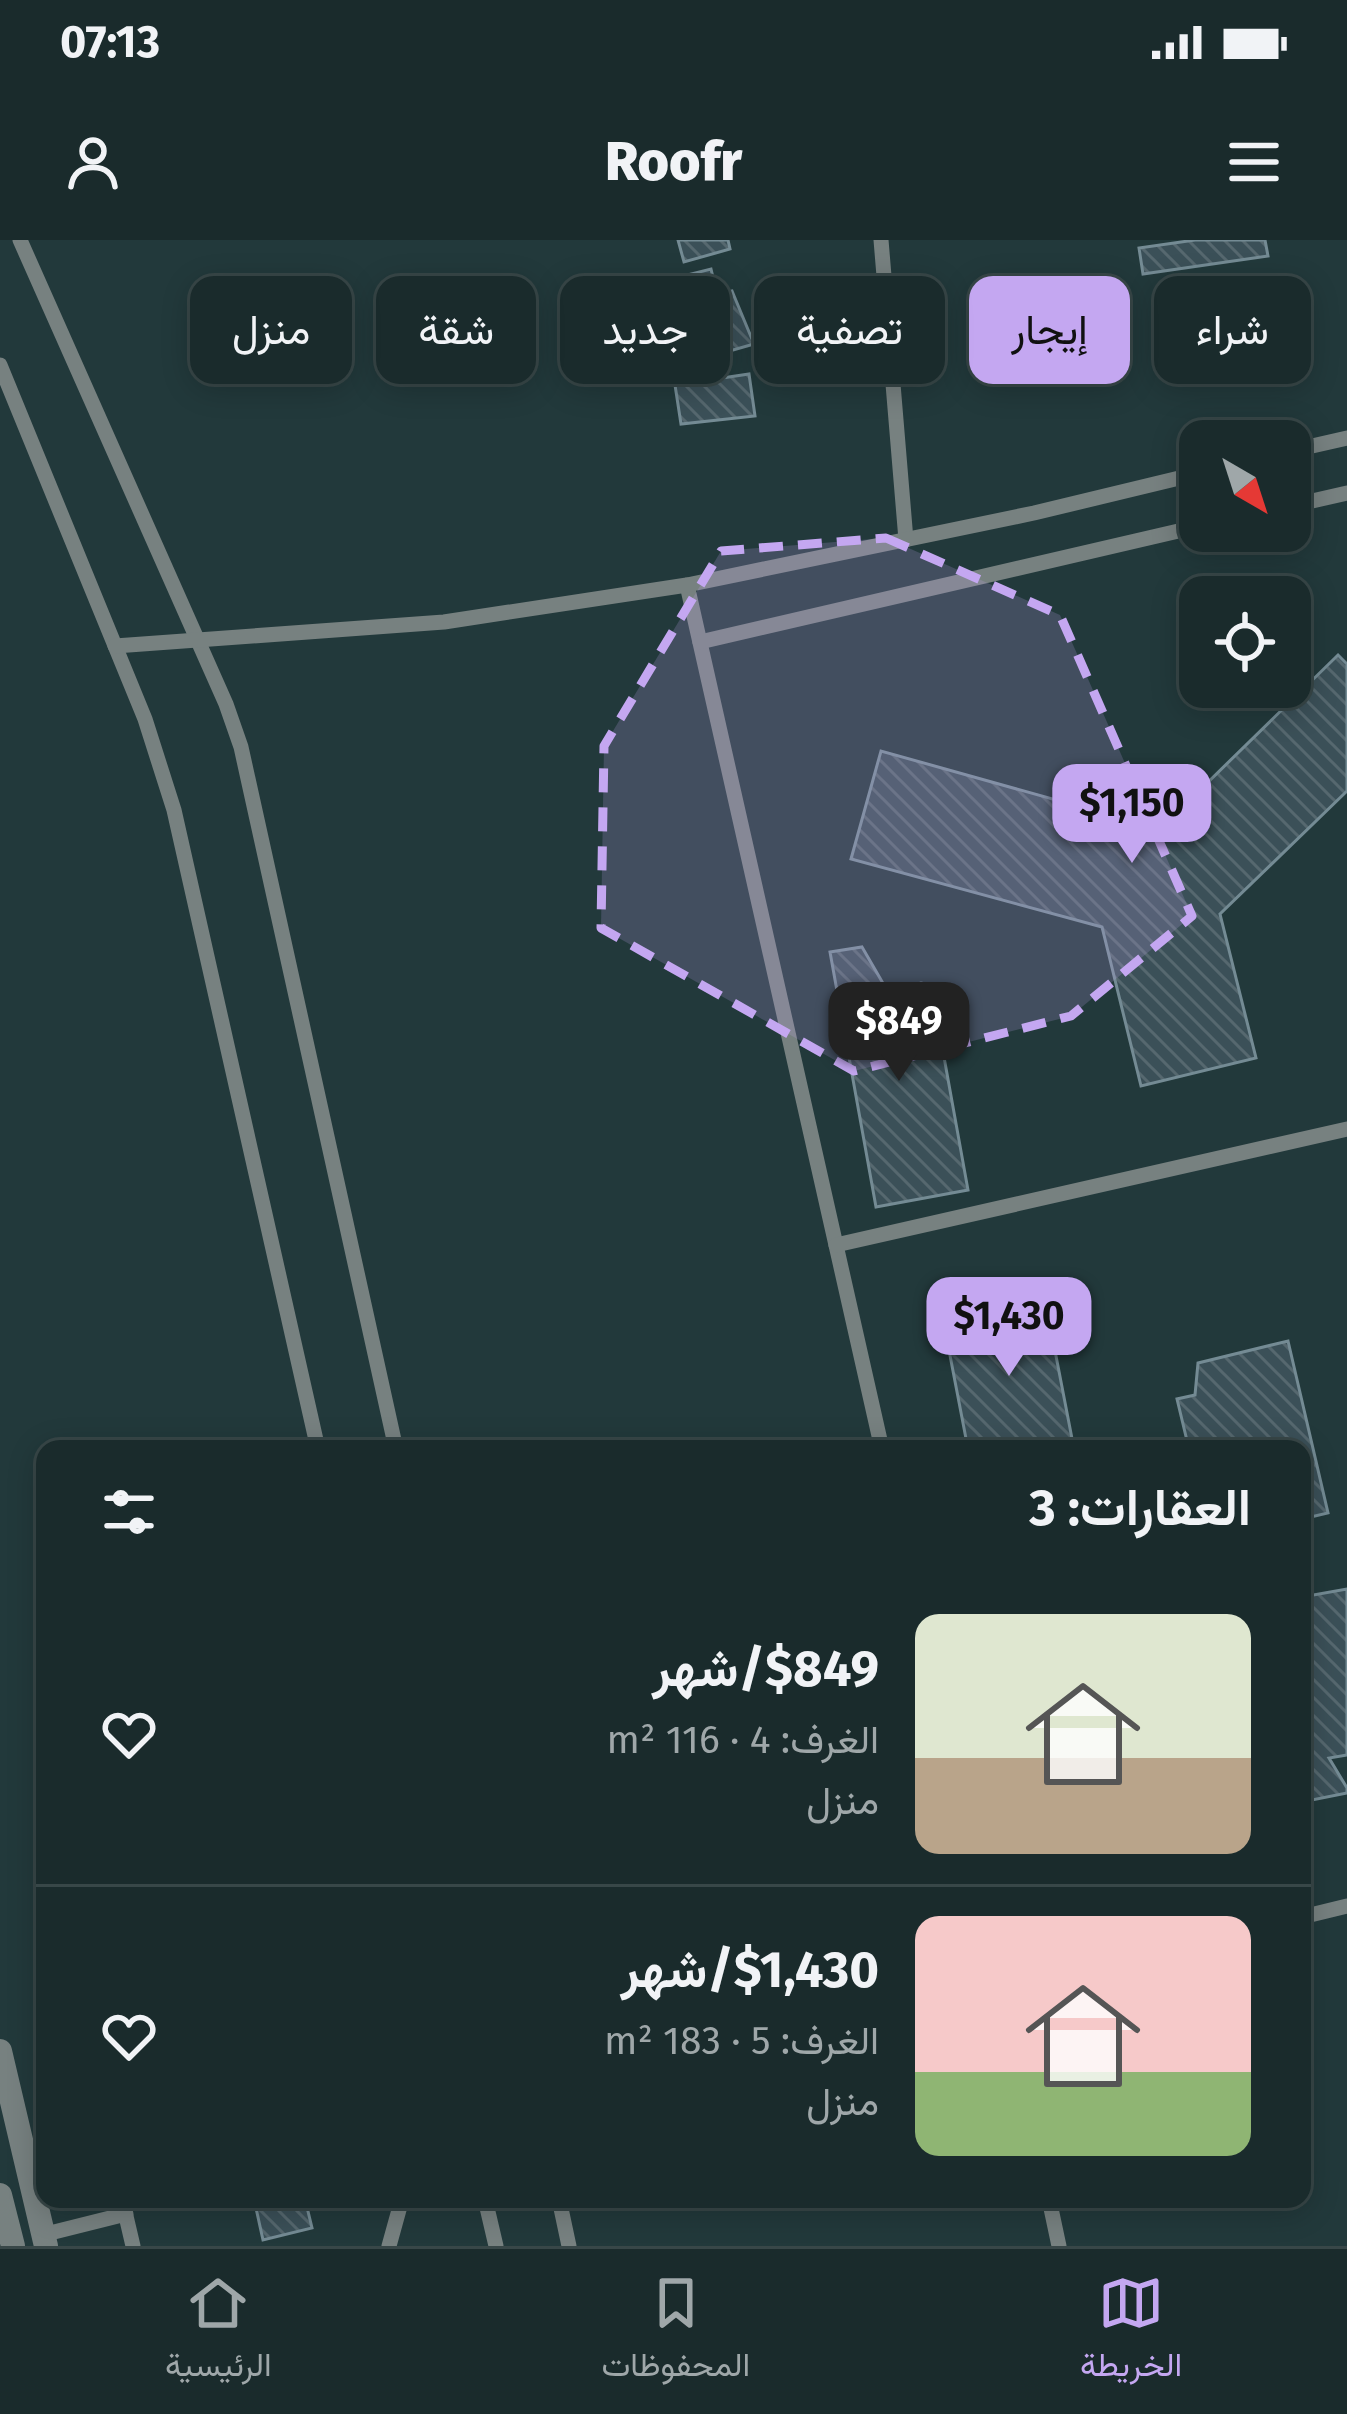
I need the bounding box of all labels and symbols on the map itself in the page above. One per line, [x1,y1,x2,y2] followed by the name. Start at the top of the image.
[1179,420,1311,552] north arrow
[1034,764,1230,866] pin: $1,150
[828,982,970,1084] pin: $849
[911,1277,1107,1379] pin: $1,430

